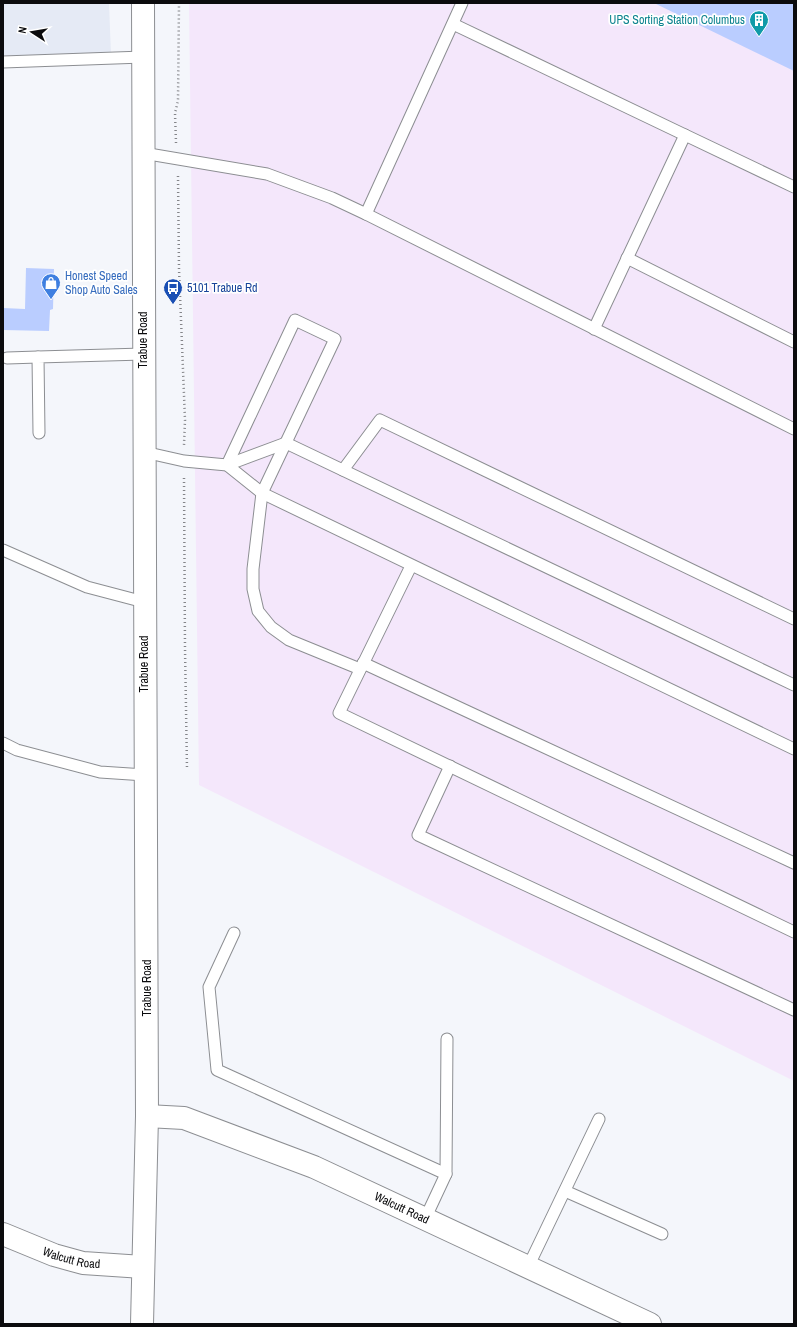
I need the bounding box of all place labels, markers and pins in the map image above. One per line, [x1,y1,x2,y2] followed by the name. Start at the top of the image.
[748,9,770,37] building icon: UPS Sorting Station Columbus
[609,12,745,28] place label: UPS Sorting Station Columbus
[65,268,138,298] place label: Honest Speed Shop Auto Sales
[40,272,62,300] shop icon: Honest Speed Shop Auto Sales
[162,277,184,305] bus stop icon: 5101 Trabue Rd
[187,280,258,296] place label: 5101 Trabue Rd

